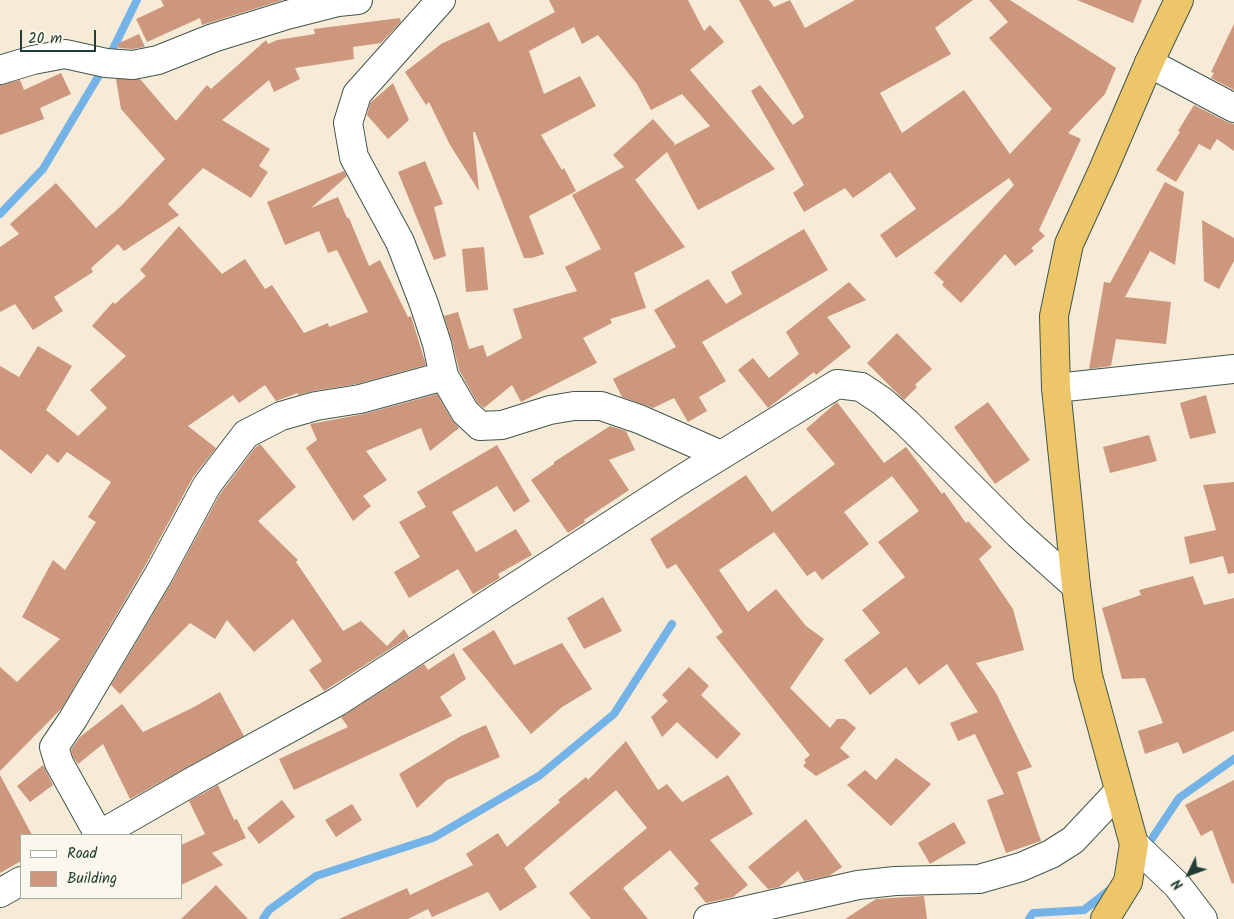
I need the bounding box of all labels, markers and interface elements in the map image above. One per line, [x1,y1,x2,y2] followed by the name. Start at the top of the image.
[22,20,99,52] scale bar
[28,27,62,51] text: 20 m
[20,834,182,899] legend
[67,842,97,866] text: Road
[1164,849,1214,899] north arrow
[67,867,117,891] text: Building
[1167,873,1189,895] text: N

